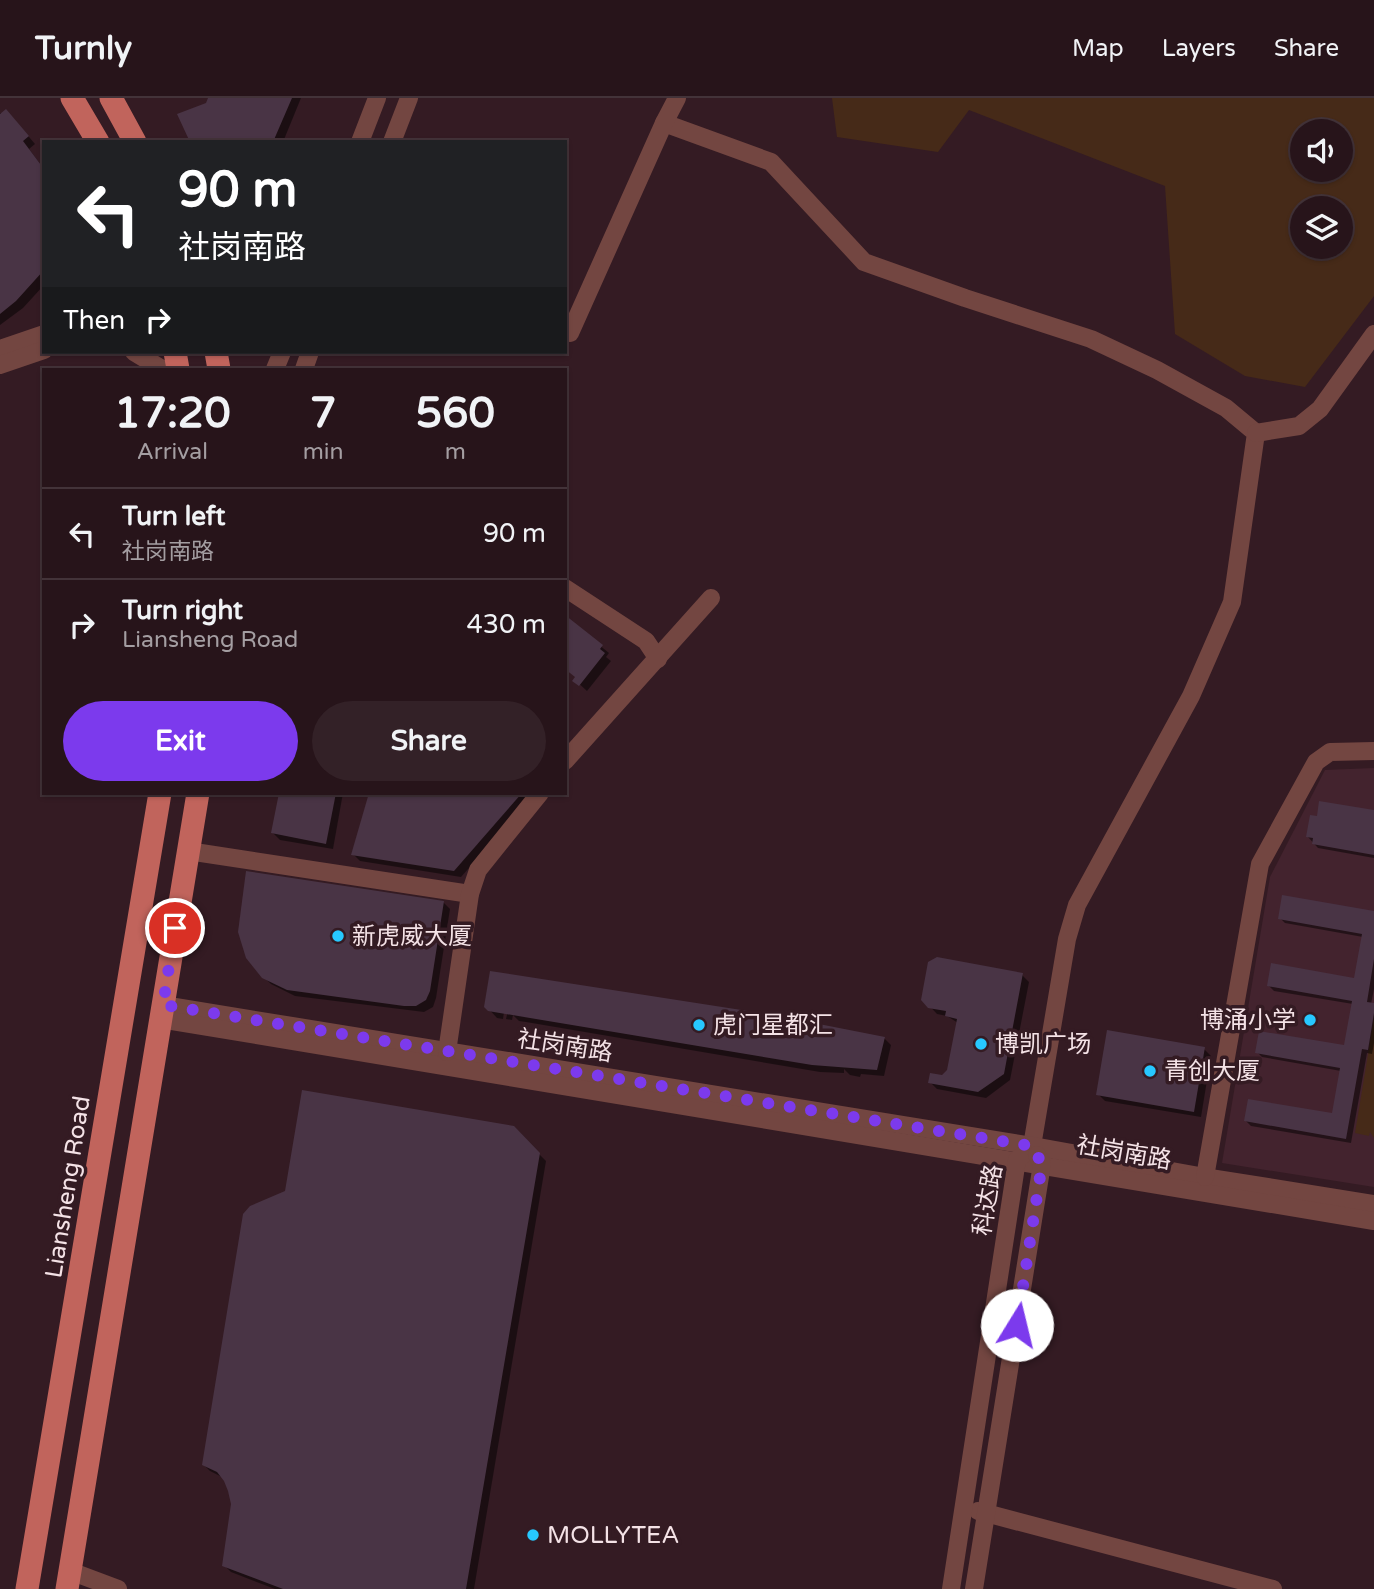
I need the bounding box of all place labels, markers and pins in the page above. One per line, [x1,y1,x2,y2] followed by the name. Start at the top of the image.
[145,898,205,958] pin
[352,922,472,951] place label: 新虎威大厦
[330,928,346,944] marker: 新虎威大厦
[1200,1006,1296,1035] place label: 博涌小学
[713,1011,833,1040] place label: 虎门星都汇
[1302,1012,1318,1028] marker: 博涌小学
[691,1017,707,1033] marker: 虎门星都汇
[995,1030,1091,1059] place label: 博凯广场
[973,1036,989,1052] marker: 博凯广场
[1164,1057,1260,1086] place label: 青创大厦
[1142,1063,1158,1079] marker: 青创大厦
[547,1521,679,1550] place label: MOLLYTEA
[525,1527,541,1543] marker: MOLLYTEA

